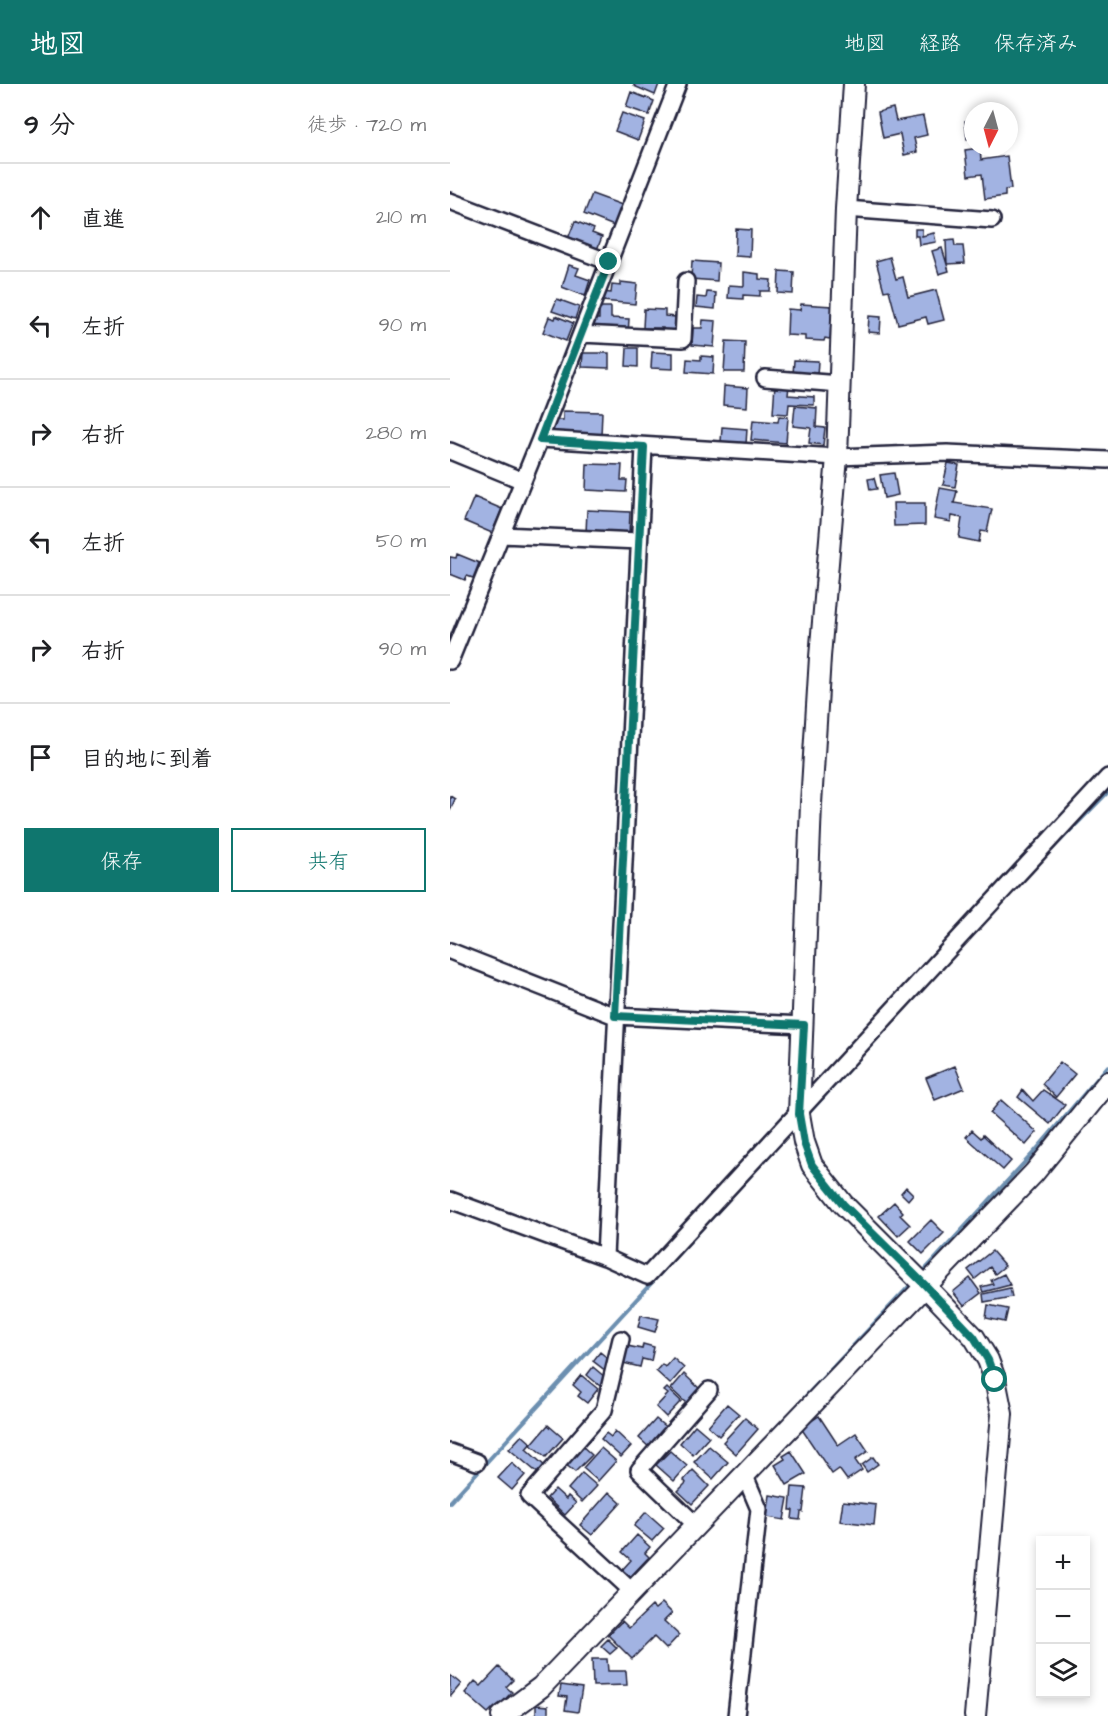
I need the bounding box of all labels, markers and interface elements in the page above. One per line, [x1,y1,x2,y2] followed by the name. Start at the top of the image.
[30,25,86,64] text: 地図
[844,29,886,58] text: 地図
[919,29,961,58] text: 経路
[994,29,1078,58] text: 保存済み
[964,102,1018,156] north arrow
[24,107,75,143] text: 9 分
[307,111,426,139] text: 徒歩 · 720 m
[24,201,57,234] icon: ahead
[376,203,426,231] text: 210 m
[81,204,125,235] text: 直進
[595,248,621,274] route end
[24,309,57,342] icon: left
[378,311,426,339] text: 90 m
[81,312,125,343] text: 左折
[24,417,57,450] icon: right
[365,419,426,447] text: 280 m
[81,420,125,451] text: 右折
[24,525,57,558] icon: left
[376,527,426,555] text: 50 m
[81,528,125,559] text: 左折
[24,633,57,666] icon: right
[378,635,426,663] text: 90 m
[81,636,125,667] text: 右折
[24,741,57,774] icon: arrive
[81,744,213,775] text: 目的地に到着
[24,828,219,892] button: 保存
[231,828,426,892] button: 共有
[981,1366,1007,1392] route start
[1036,1536,1090,1698] map controls
[1036,1536,1090,1590] button: +
[1036,1590,1090,1644] button: −
[1036,1644,1090,1698] button: layers

